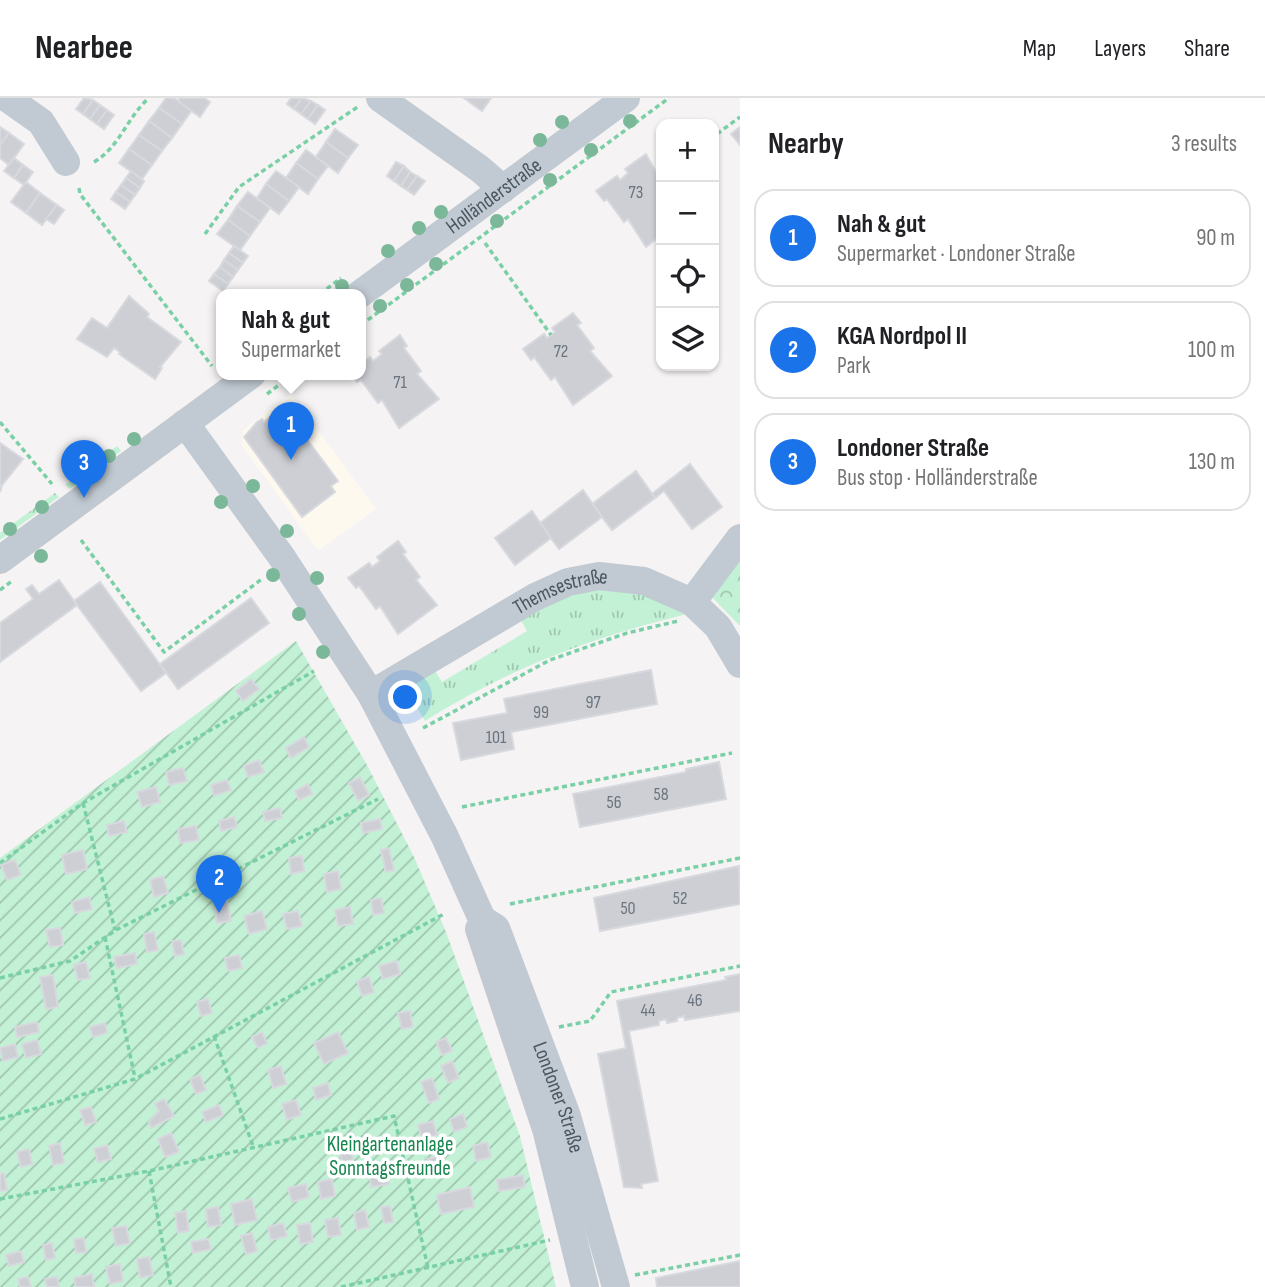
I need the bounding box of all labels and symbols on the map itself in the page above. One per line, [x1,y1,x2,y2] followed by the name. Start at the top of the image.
[441,152,546,239] street label: Holländerstraße
[629,182,643,203] house number: 73
[554,341,568,362] house number: 72
[393,372,407,393] house number: 71
[268,402,314,460] pin: 1
[61,440,107,498] pin: 3
[508,564,609,620] street label: Themsestraße
[388,680,422,714] your location
[585,692,601,713] house number: 97
[533,702,549,723] house number: 99
[486,727,507,748] house number: 101
[653,784,669,805] house number: 58
[606,792,622,813] house number: 56
[196,855,242,913] pin: 2
[673,888,687,909] house number: 52
[620,898,636,919] house number: 50
[687,990,703,1011] house number: 46
[640,1000,656,1021] house number: 44
[528,1038,589,1156] street label: Londoner Straße
[327,1132,453,1181] park label: Kleingartenanlage Sonntagsfreunde

